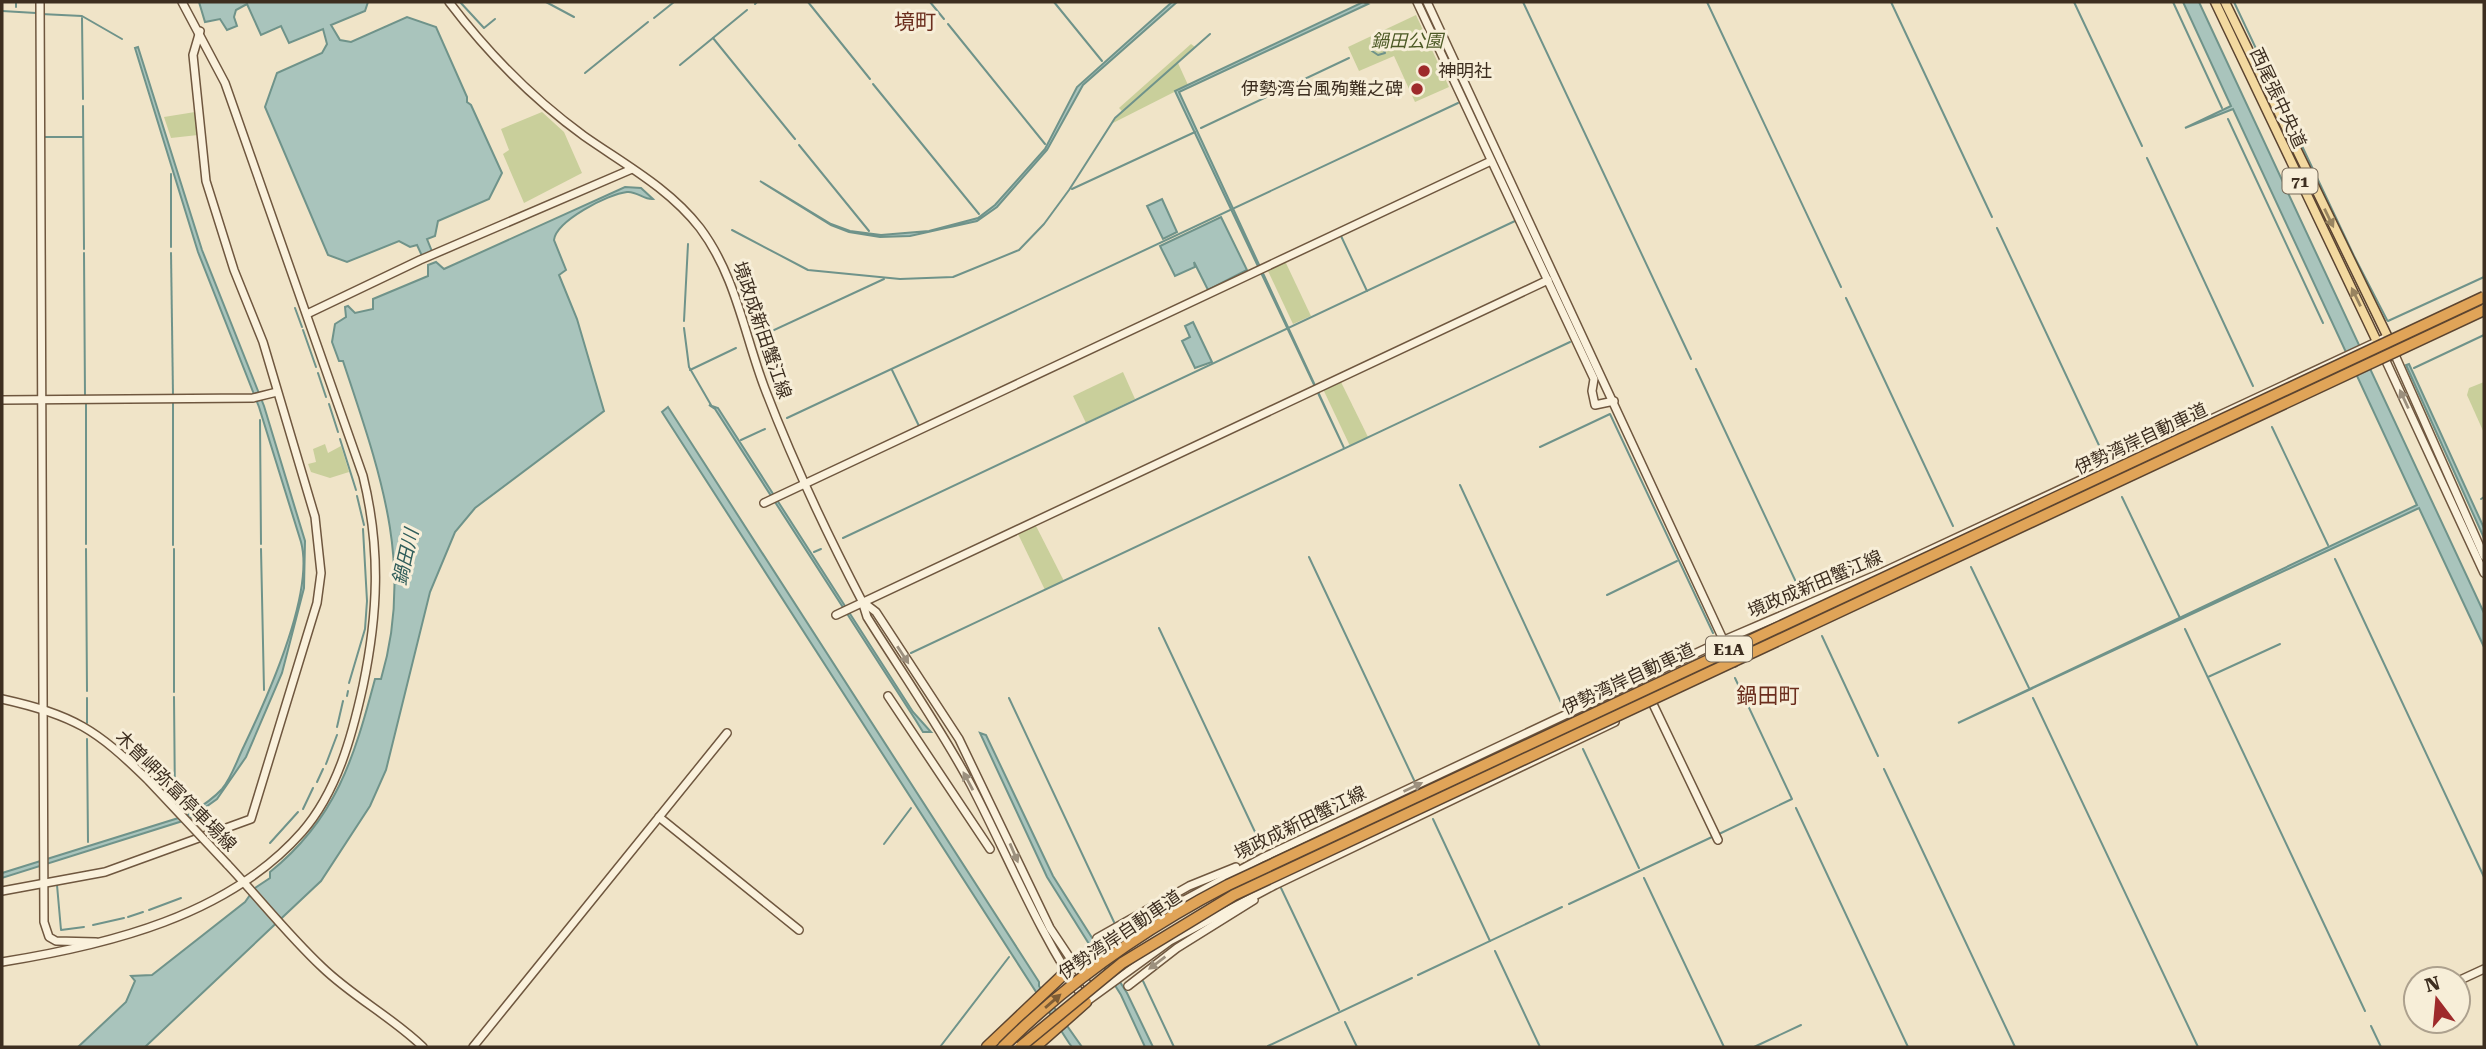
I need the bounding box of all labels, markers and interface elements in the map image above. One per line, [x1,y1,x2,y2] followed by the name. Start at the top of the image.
[894,10,936,34] district label: 境町
[1371,30,1446,51] park label: 鍋田公園
[2246,44,2311,151] street label: 西尾張中央道
[1438,60,1492,81] place label: 神明社
[1416,63,1432,79] marker: 神明社
[1241,78,1403,99] place label: 伊勢湾台風殉難之碑
[1409,81,1425,97] marker: 伊勢湾台風殉難之碑
[2282,168,2318,194] road number: 71
[2323,208,2335,228] one-way arrow
[729,258,796,401] street label: 境政成新田蟹江線
[2350,287,2362,307] one-way arrow
[2398,389,2409,410] one-way arrow
[2071,399,2210,478] street label: 伊勢湾岸自動車道
[388,525,424,587] water label: 鍋田川
[1744,546,1885,621] street label: 境政成新田蟹江線
[1706,636,1752,662] road number: E1A
[1558,639,1697,718] street label: 伊勢湾岸自動車道
[897,645,910,665] one-way arrow
[1737,684,1800,708] district label: 鍋田町
[112,726,241,855] street label: 木曽岬弥富停車場線
[962,771,974,791] one-way arrow
[1403,781,1423,793] one-way arrow
[1230,782,1369,864] street label: 境政成新田蟹江線
[1008,843,1019,864] one-way arrow
[1054,886,1185,984] street label: 伊勢湾岸自動車道
[1148,956,1166,971] one-way arrow
[2402,965,2472,1035] north arrow
[2422,971,2443,997] text: N
[1044,993,1062,1009] one-way arrow

